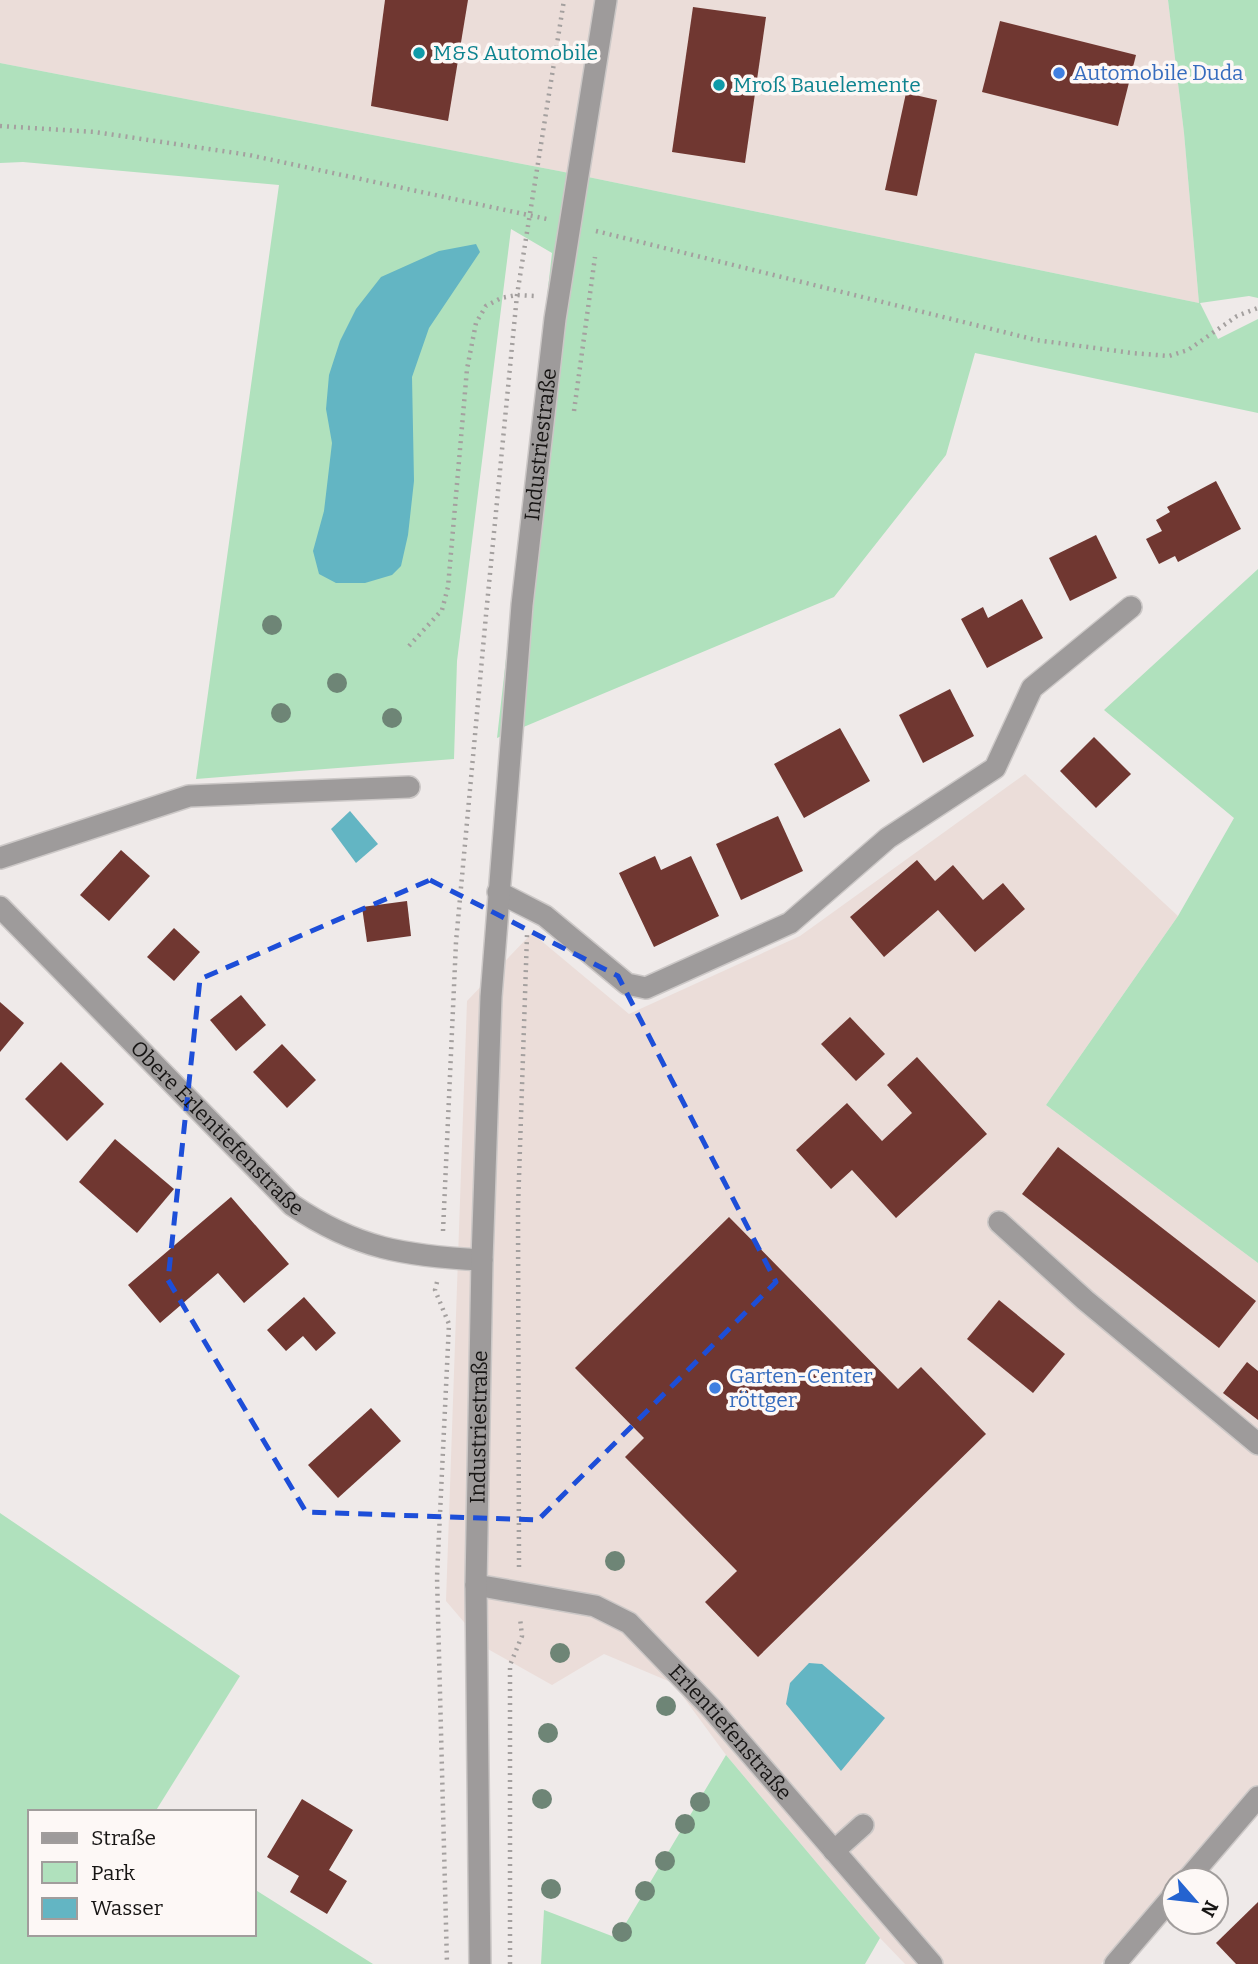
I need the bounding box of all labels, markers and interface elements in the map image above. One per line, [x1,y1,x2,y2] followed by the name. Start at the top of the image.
[433,40,598,66] place label: M&S Automobile
[411,45,427,61] marker: M&S Automobile
[1073,60,1244,86] place label: Automobile Duda
[1051,65,1067,81] marker: Automobile Duda
[733,72,921,98] place label: Mroß Bauelemente
[711,77,727,93] marker: Mroß Bauelemente
[519,367,562,522] street label: Industriestraße
[125,1035,308,1222] street label: Obere Erlentiefenstraße
[465,1350,493,1504] street label: Industriestraße
[729,1363,873,1413] place label: Garten-Center röttger
[707,1380,723,1396] marker: Garten-Center röttger
[663,1659,797,1805] street label: Erlentiefenstraße
[28,1810,256,1936] legend
[91,1825,156,1851] text: Straße
[91,1860,135,1886] text: Park
[1160,1866,1230,1936] north arrow
[91,1895,163,1921] text: Wasser
[1196,1897,1223,1921] text: N

